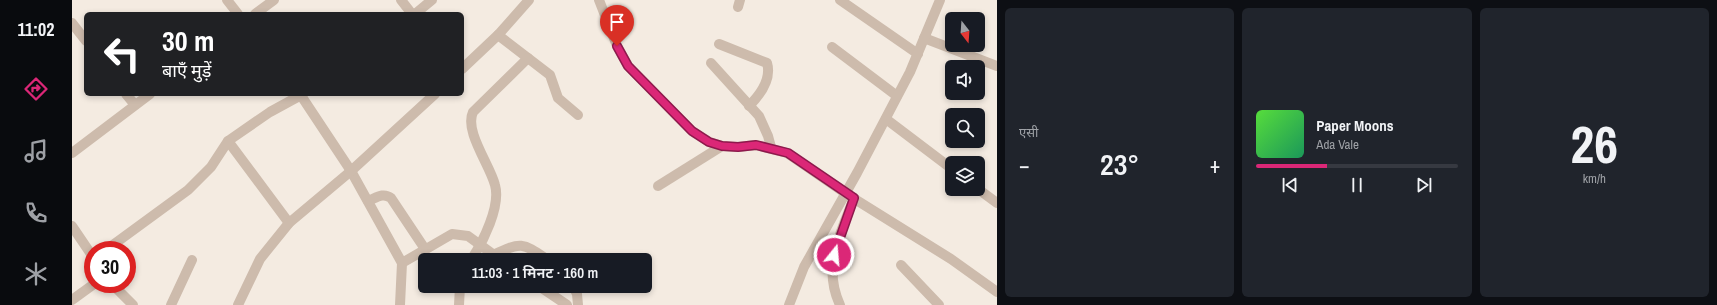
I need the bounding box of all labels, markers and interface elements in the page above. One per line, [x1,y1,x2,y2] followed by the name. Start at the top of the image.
[600,5,634,46] pin
[606,11,628,33] icon: arrive
[945,12,985,52] north arrow
[945,12,985,196] map controls
[18,17,54,42] text: 11:02
[162,22,214,60] text: 30 m
[96,28,148,80] icon: left
[162,58,211,83] text: बाएँ मुड़ें
[945,60,985,100] button: sound
[22,75,50,103] icon: directions
[945,108,985,148] button: search
[1571,109,1618,179] text: 26
[1316,115,1394,136] text: Paper Moons
[1019,124,1038,141] text: एसी
[1316,136,1359,153] text: Ada Vale
[22,137,50,165] icon: music
[1100,144,1139,184] text: 23°
[1019,150,1030,180] text: −
[1210,150,1220,180] text: +
[945,156,985,196] button: layers
[1583,170,1606,187] text: km/h
[1279,174,1301,196] icon: previous
[1346,174,1368,196] icon: pause
[1413,174,1435,196] icon: next
[22,199,50,227] icon: phone
[813,234,855,276] position arrow
[84,241,136,293] speed limit sign: 30
[22,260,50,288] icon: climate
[472,262,598,283] text: 11:03 · 1 मिनट · 160 m

